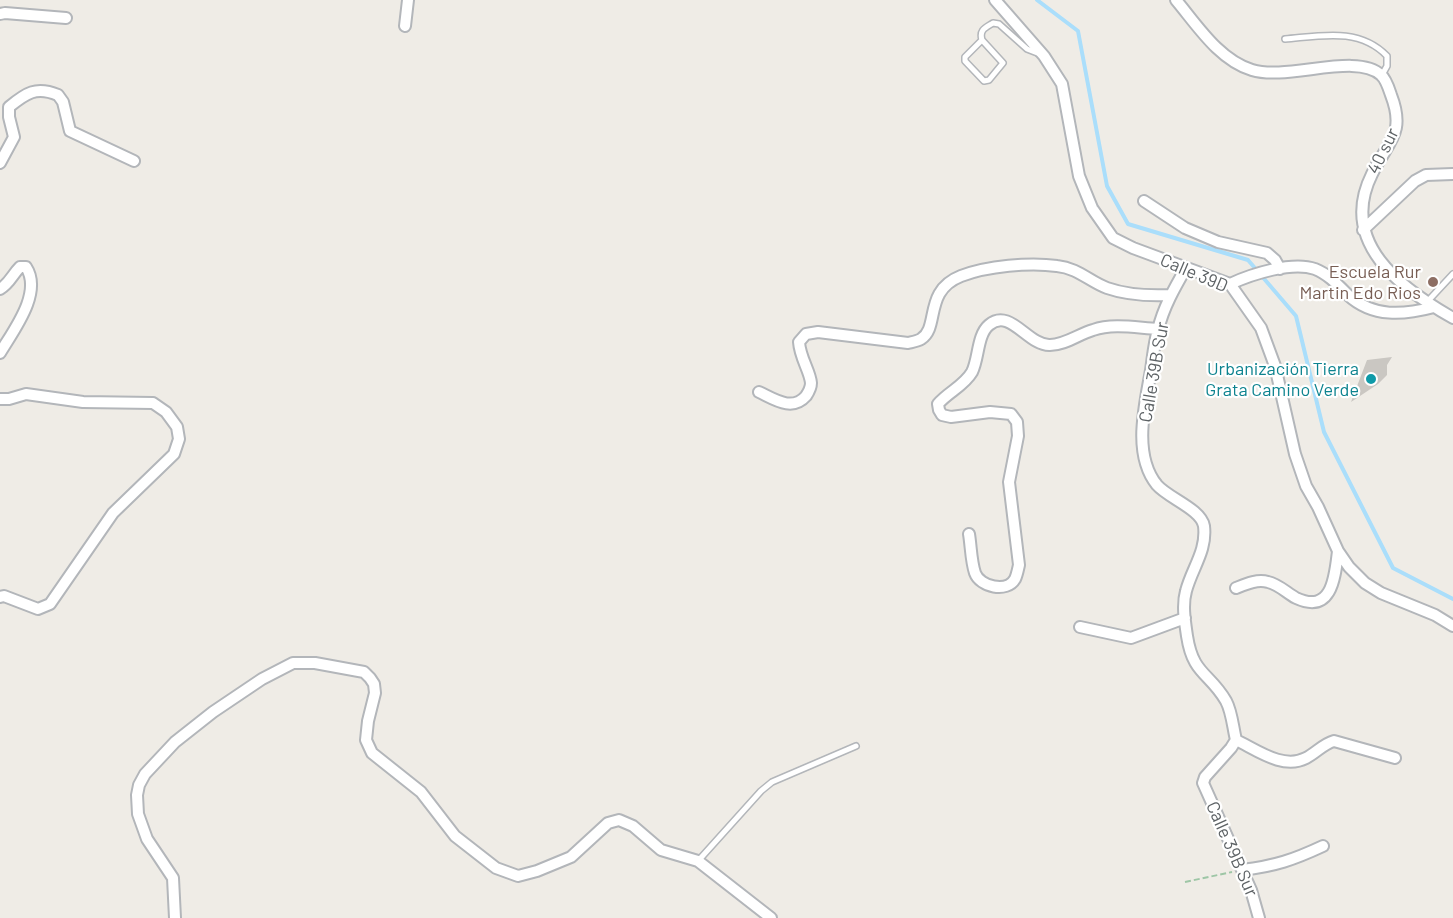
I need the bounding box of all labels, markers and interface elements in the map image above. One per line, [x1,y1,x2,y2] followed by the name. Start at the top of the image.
[1363,124,1403,178] street label: 40 sur
[1157,249,1231,297] street label: Calle 39D
[1299,261,1421,304] place label: Escuela Rur Martin Edo Rios
[1426,275,1440,289] marker: Escuela Rur Martin Edo Rios
[1135,320,1173,424] street label: Calle 39B Sur
[1205,358,1359,400] place label: Urbanización Tierra Grata Camino Verde
[1364,372,1378,386] marker: Urbanización Tierra Grata Camino Verde
[1201,798,1263,900] street label: Calle 39B Sur

